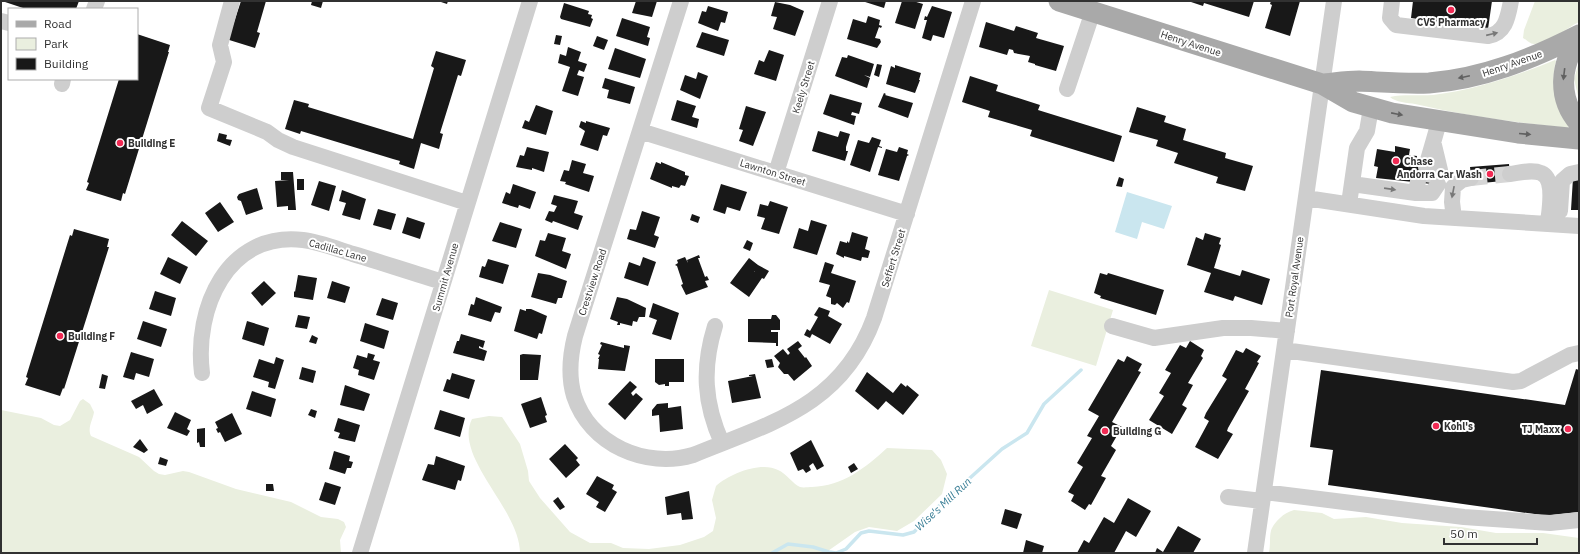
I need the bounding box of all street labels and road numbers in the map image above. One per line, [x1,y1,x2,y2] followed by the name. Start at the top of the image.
[1159,28,1223,60] street label: Henry Avenue
[1480,47,1544,80] street label: Henry Avenue
[789,59,818,115] street label: Keely Street
[738,156,808,189] street label: Lawnton Street
[878,227,909,289] street label: Seffert Street
[1282,235,1307,318] street label: Port Royal Avenue
[307,236,369,265] street label: Cadillac Lane
[429,241,462,313] street label: Summit Avenue
[576,247,609,317] street label: Crestview Road

